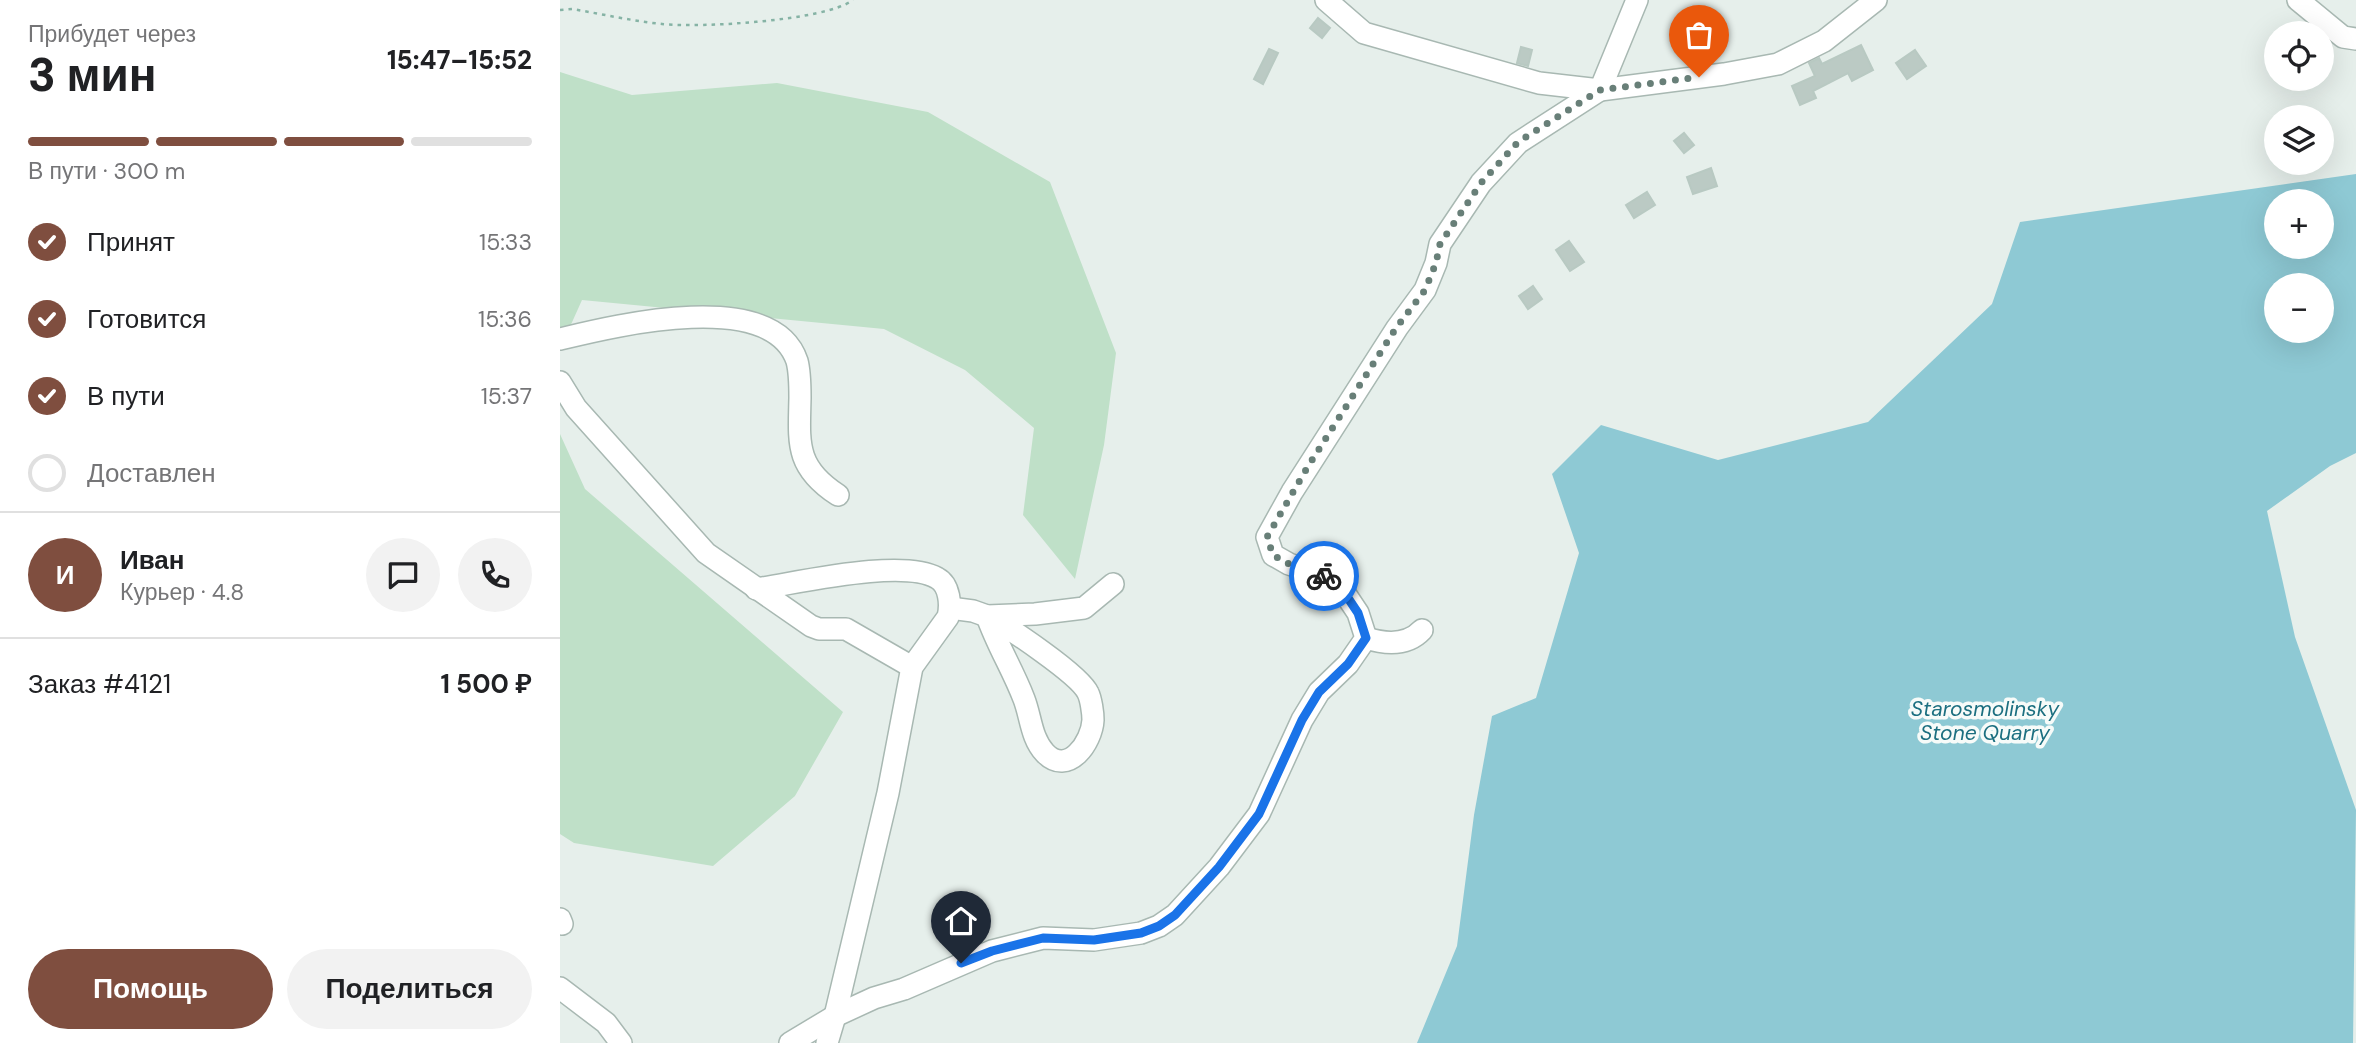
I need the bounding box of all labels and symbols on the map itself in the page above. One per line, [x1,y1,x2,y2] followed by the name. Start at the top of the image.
[1669,5,1729,77] pin
[1289,541,1359,611] courier
[1911,695,2060,747] water label: Starosmolinsky Stone Quarry
[931,891,991,963] pin

